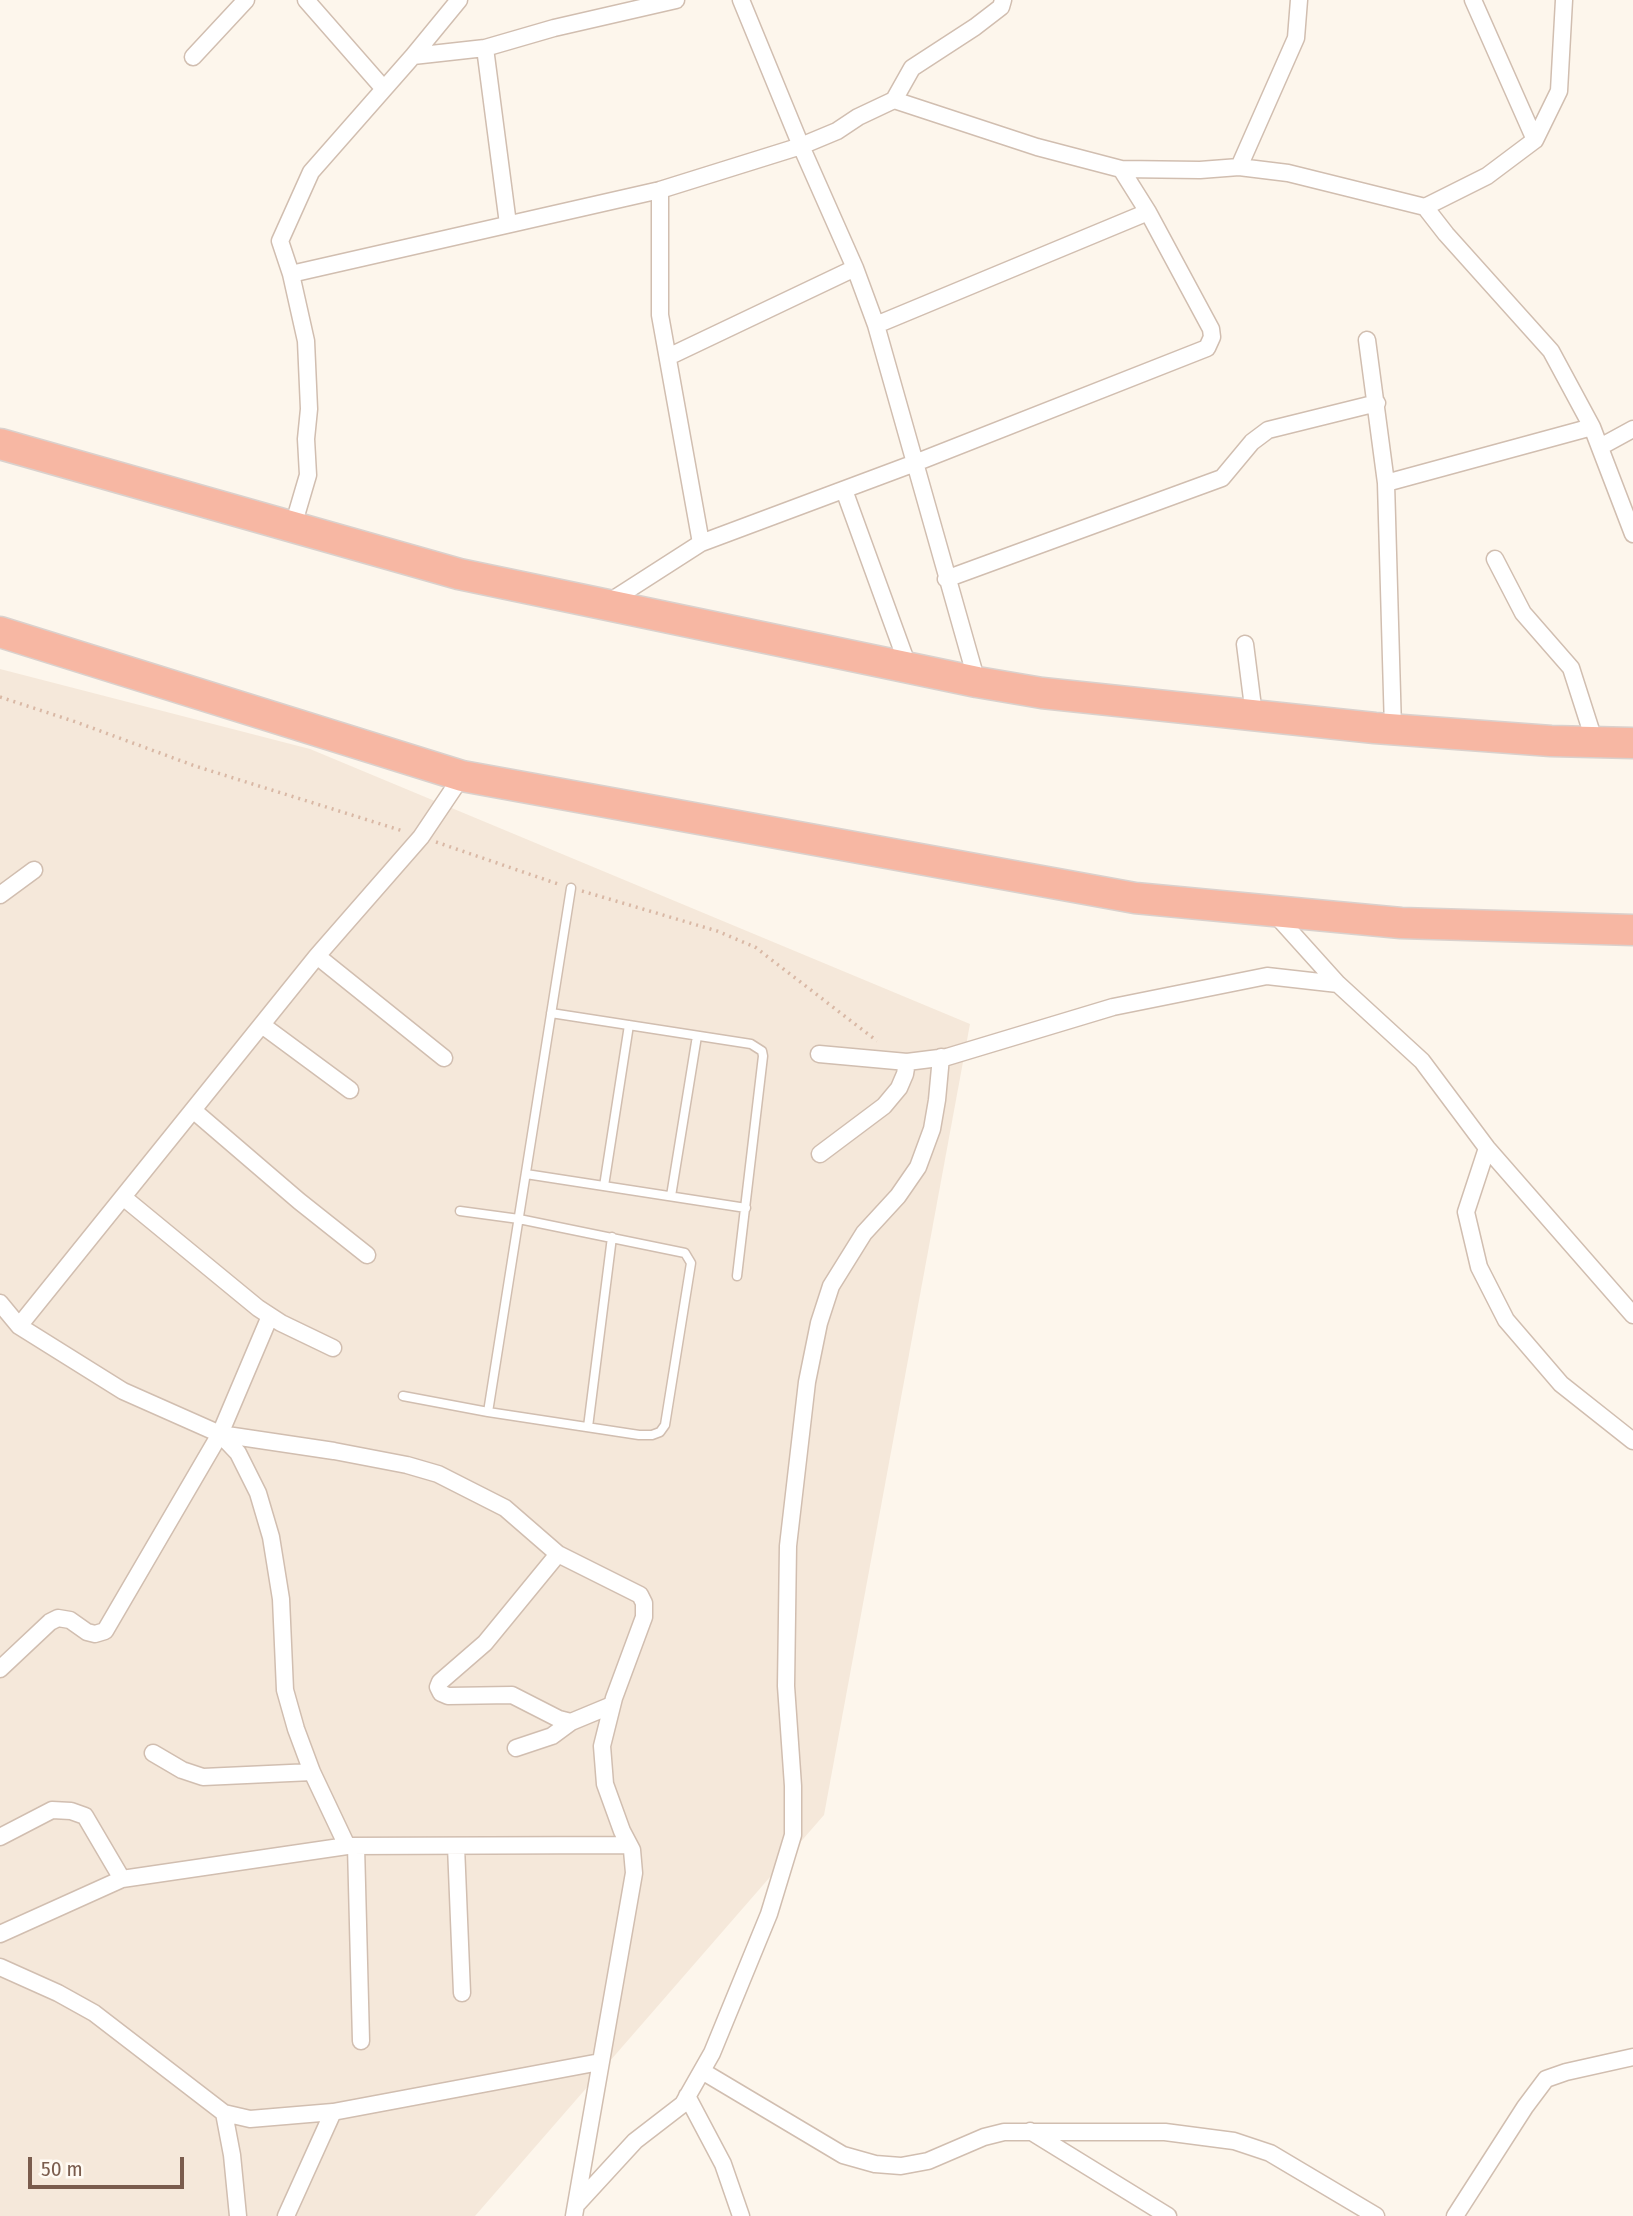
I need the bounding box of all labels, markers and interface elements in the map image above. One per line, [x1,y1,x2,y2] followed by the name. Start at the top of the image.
[32,2142,187,2186] scale bar
[41,2156,83,2182] text: 50 m

